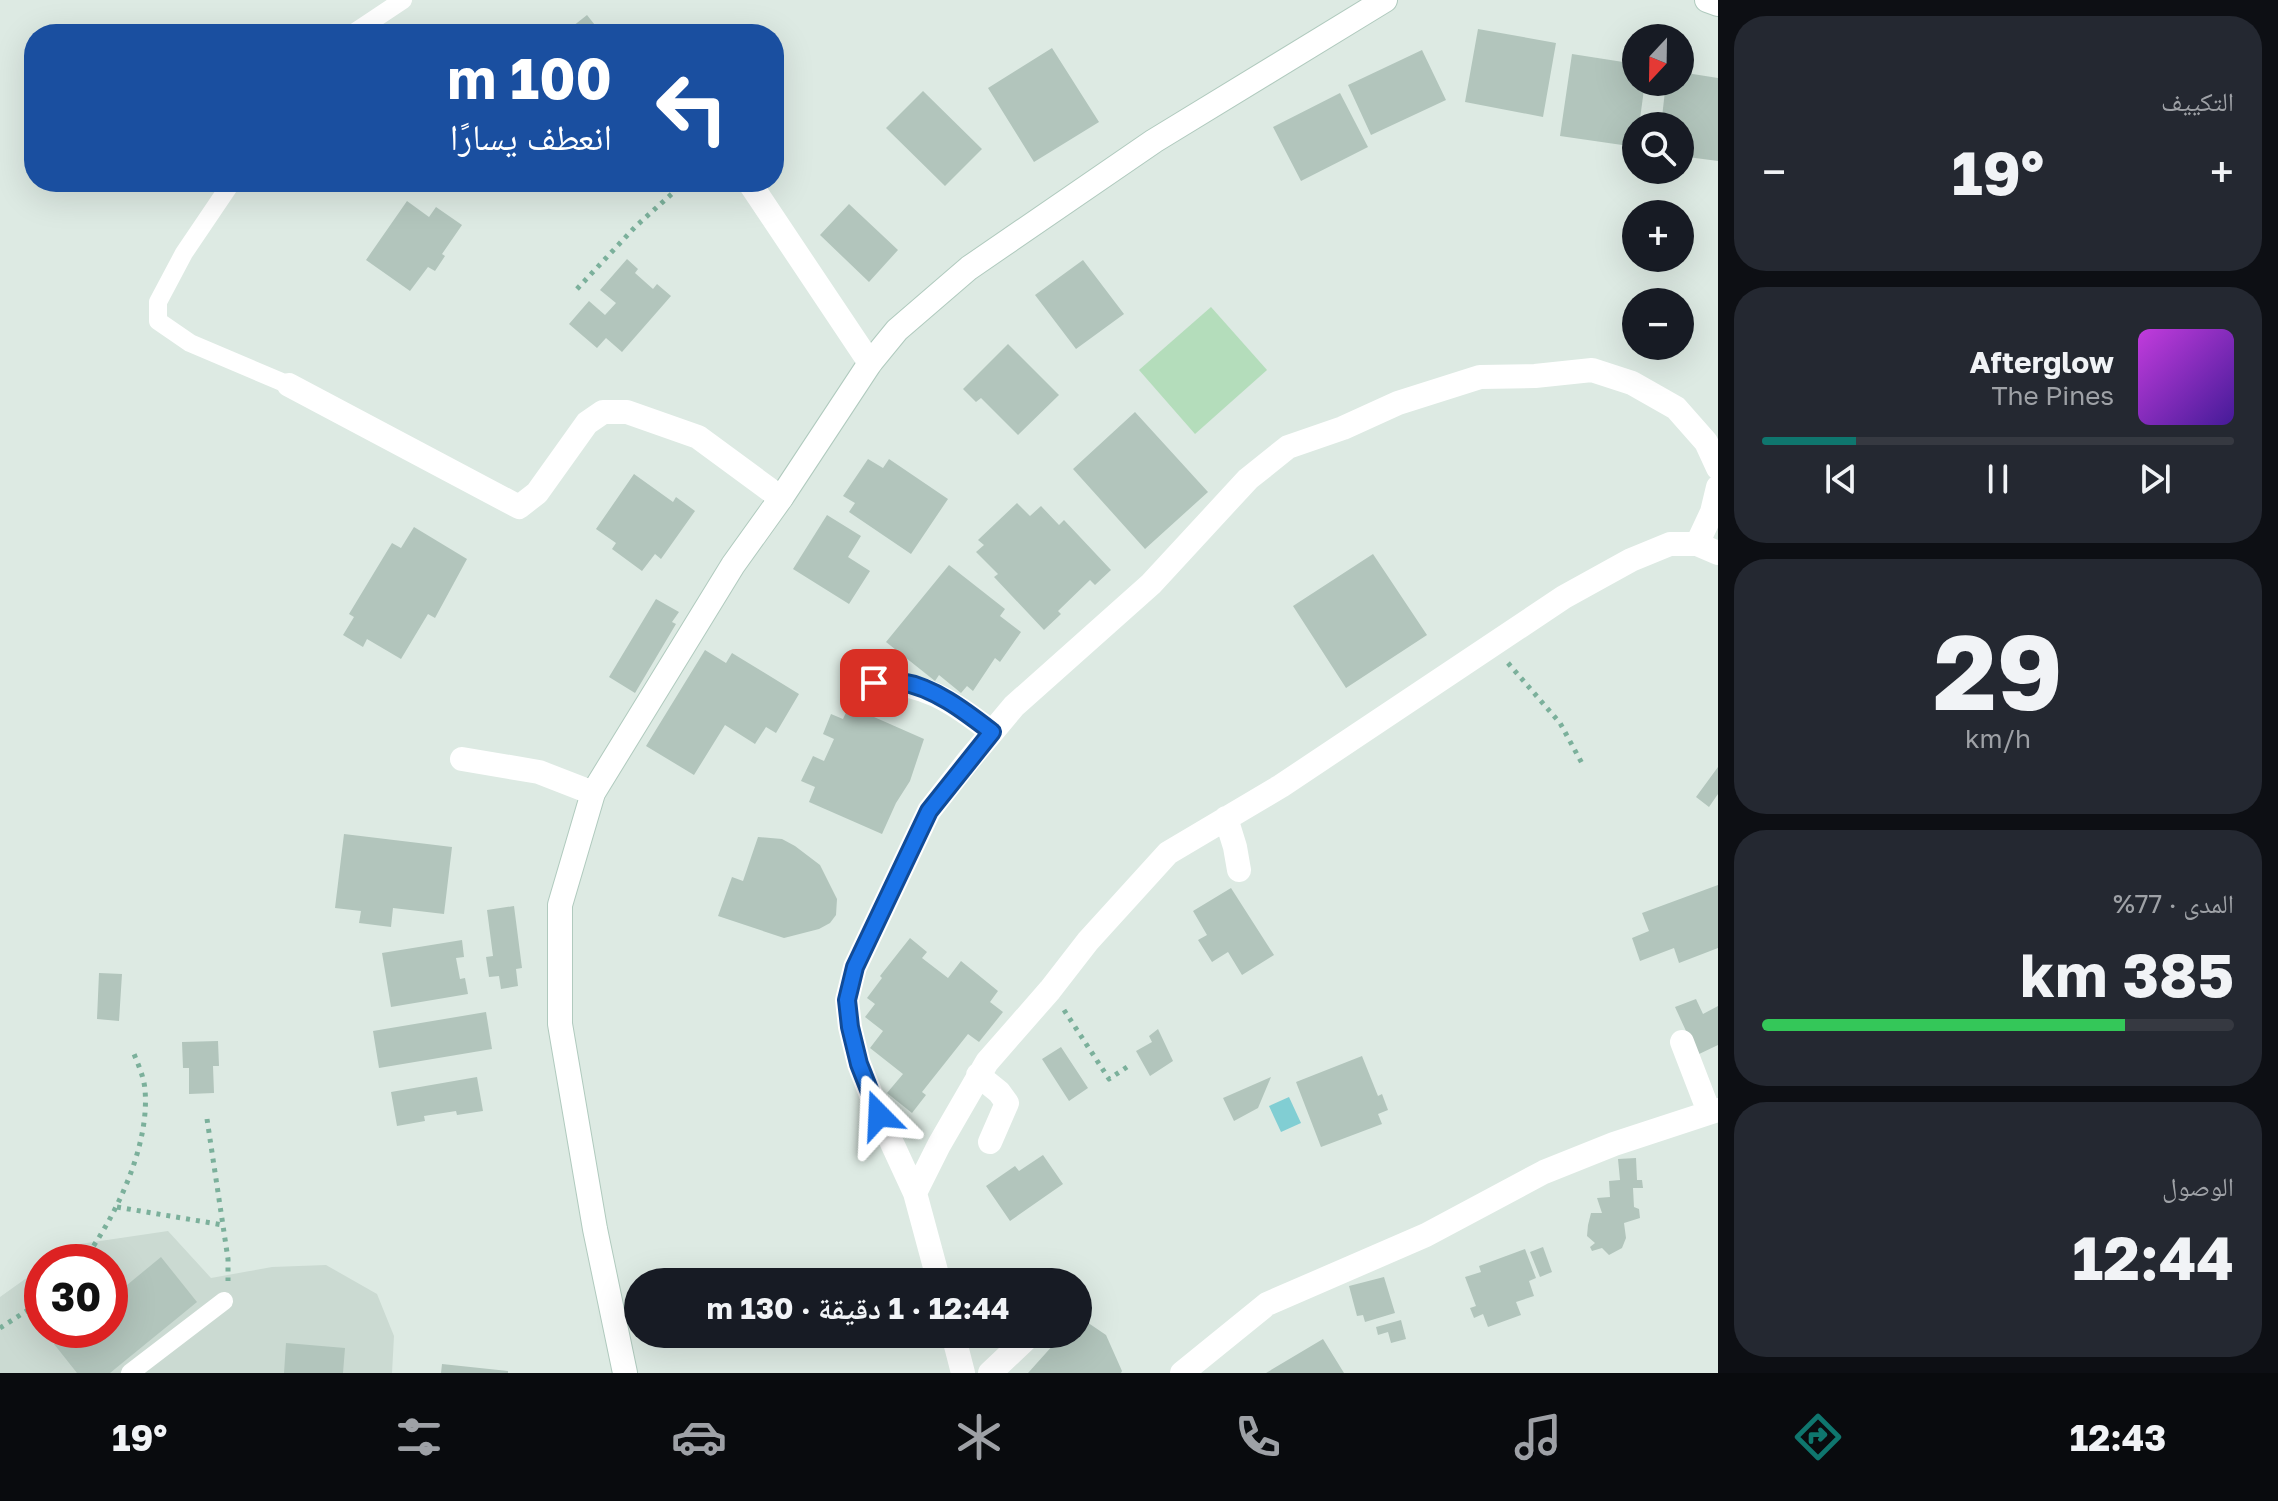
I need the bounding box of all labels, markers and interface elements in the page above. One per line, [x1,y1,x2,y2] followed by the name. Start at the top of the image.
[1622,24,1694,96] north arrow
[1622,24,1694,360] map controls
[447,44,612,111] text: 100 m
[640,56,744,160] icon: left
[2161,86,2234,117] text: التكييف
[1622,112,1694,184] button: search
[450,115,612,158] text: انعطف يسارًا
[1952,136,2044,208] text: 19°
[1762,145,1786,198] text: −
[2210,145,2234,198] text: +
[1622,200,1694,272] button: +
[1622,288,1694,360] button: −
[1970,344,2114,380] text: Afterglow
[1991,380,2114,411] text: The Pines
[1819,457,1863,501] icon: previous
[1976,457,2020,501] icon: pause
[2133,457,2177,501] icon: next
[1933,608,2063,733] text: 29
[840,649,908,717] pin
[852,661,896,705] icon: arrive
[1965,723,2031,754] text: km/h
[2113,888,2234,919] text: المدى · 77%
[2020,938,2234,1010] text: 385 km
[837,1073,921,1157] position arrow
[2162,1171,2234,1202] text: الوصول
[2072,1221,2234,1293] text: 12:44
[24,1244,128,1348] speed limit sign: 30
[706,1290,1010,1326] text: 12:44 · 1 دقيقة · 130 m
[391,1409,447,1465] icon: filters
[671,1409,727,1465] icon: car
[951,1409,1007,1465] icon: climate
[1230,1409,1286,1465] icon: phone
[1510,1409,1566,1465] icon: music
[1790,1409,1846,1465] icon: directions
[112,1416,167,1459] text: 19°
[2070,1416,2166,1459] text: 12:43

